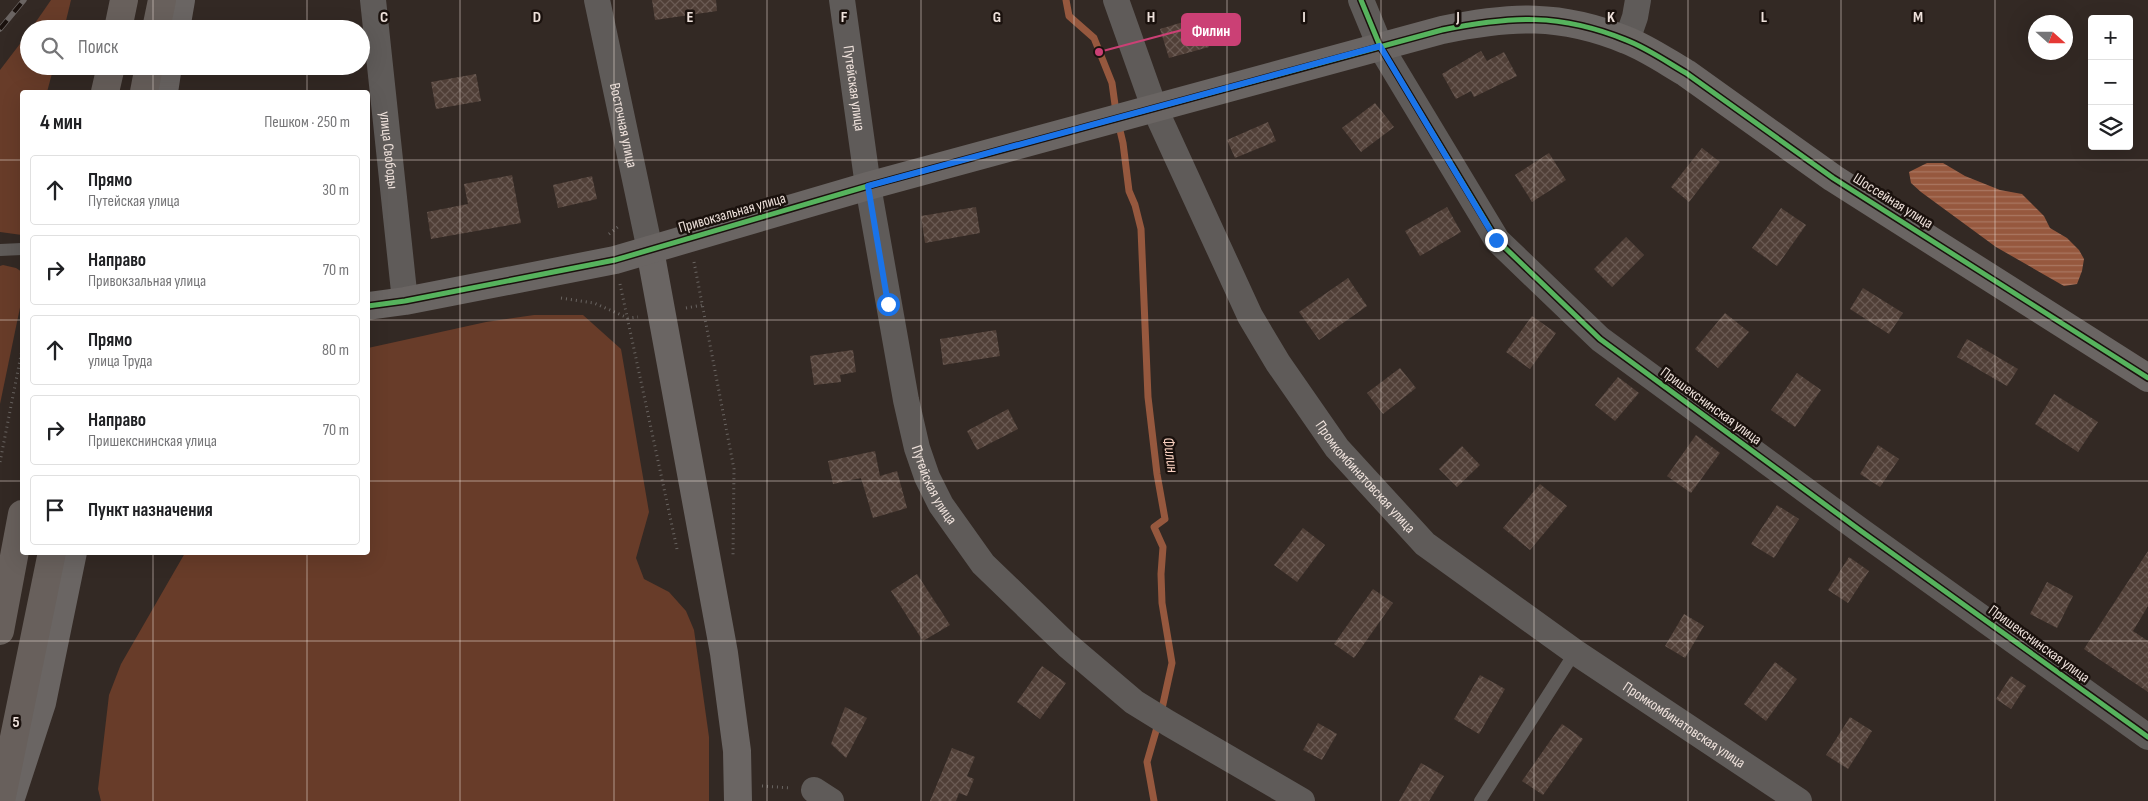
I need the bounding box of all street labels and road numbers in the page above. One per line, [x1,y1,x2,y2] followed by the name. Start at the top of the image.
[839,44,870,132] street label: Путейская улица
[605,81,642,170] street label: Восточная улица
[375,110,403,190] street label: улица Свободы
[1849,169,1937,233] street label: Шоссейная улица
[676,189,788,237] street label: Привокзальная улица
[1657,363,1766,449] street label: Пришекснинская улица
[1311,417,1420,537] street label: Промкомбинатовская улица
[907,443,961,528] street label: Путейская улица
[1985,601,2094,687] street label: Пришекснинская улица
[1619,677,1749,772] street label: Промкомбинатовская улица

